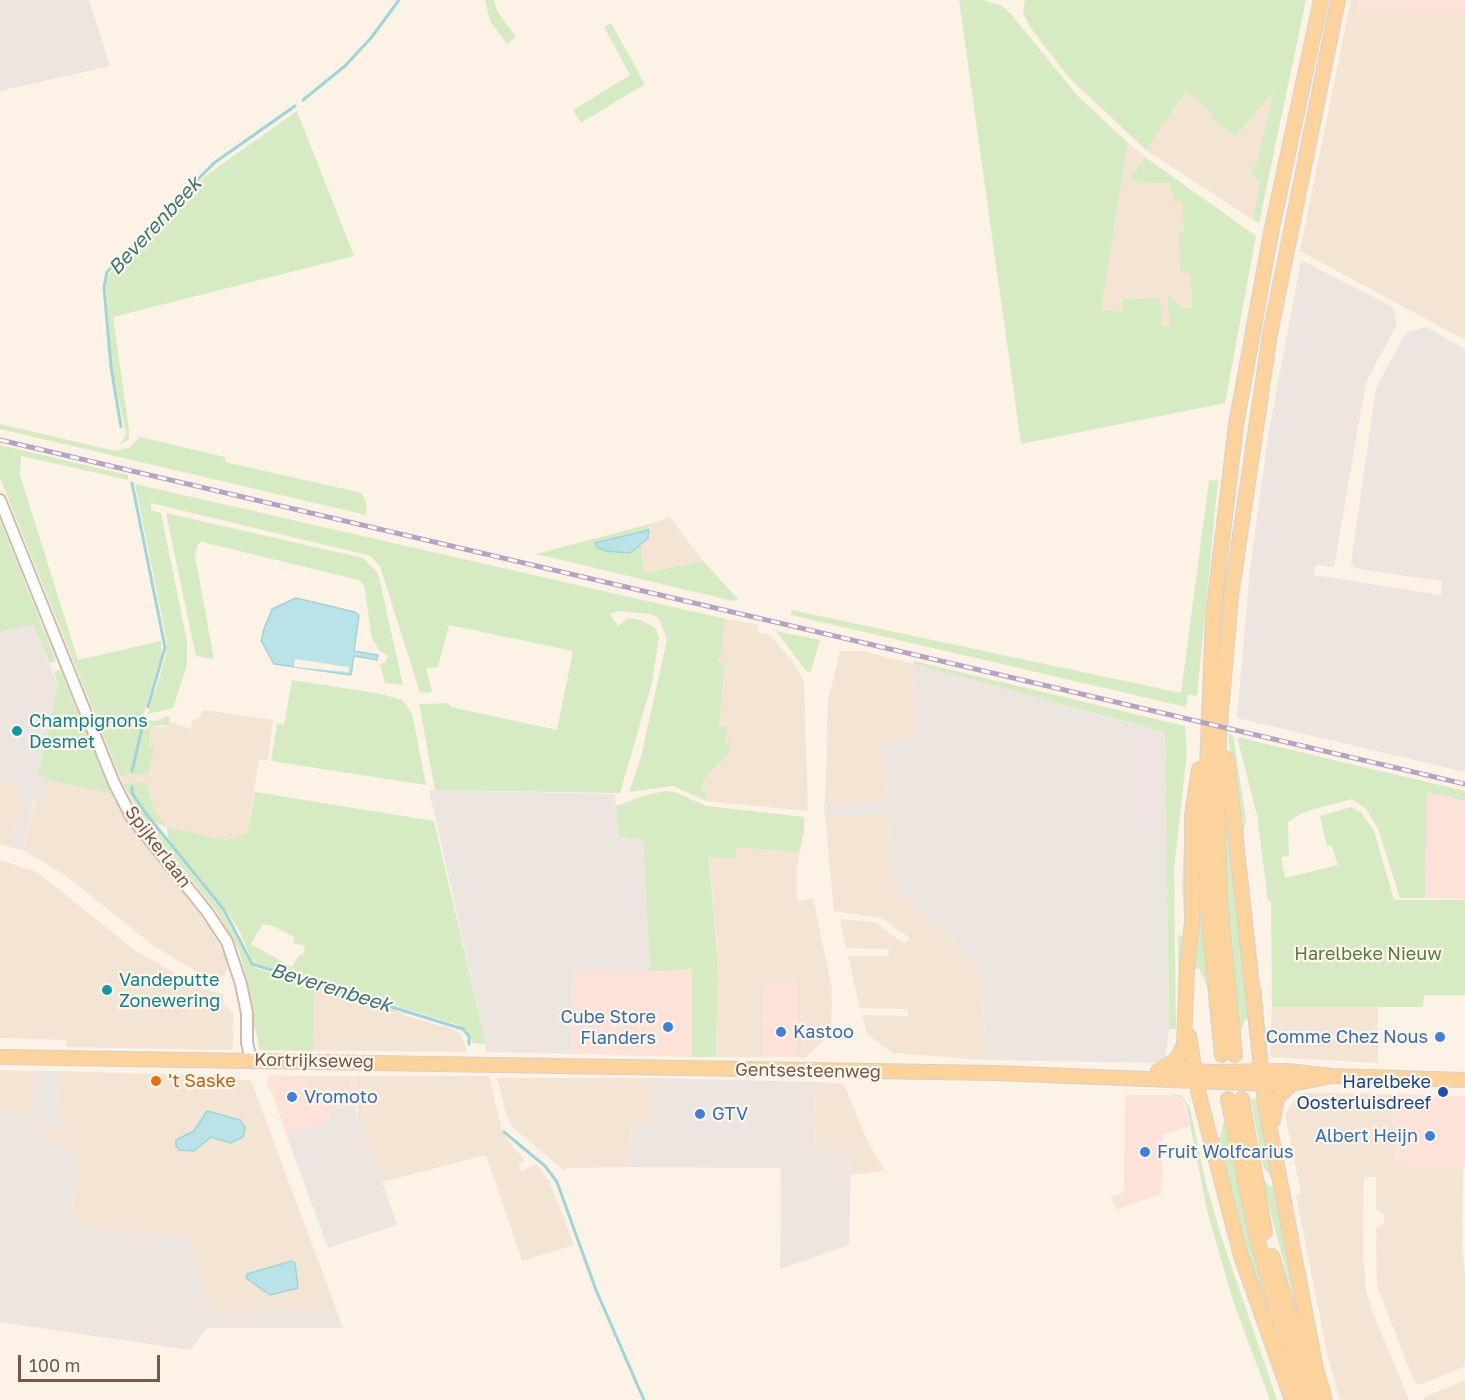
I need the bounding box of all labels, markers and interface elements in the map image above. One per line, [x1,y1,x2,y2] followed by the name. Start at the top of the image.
[103,172,207,280] water label: Beverenbeek
[29,710,148,752] place label: Champignons Desmet
[10,724,24,738] marker: Champignons Desmet
[120,802,196,892] street label: Spijkerlaan
[1294,943,1442,965] park label: Harelbeke Nieuw
[268,958,394,1018] water label: Beverenbeek
[119,969,220,1012] place label: Vandeputte Zonewering
[100,983,114,997] marker: Vandeputte Zonewering
[560,1006,656,1048] place label: Cube Store Flanders
[661,1020,675,1034] marker: Cube Store Flanders
[793,1021,854,1043] place label: Kastoo
[774,1025,788,1039] marker: Kastoo
[1266,1026,1428,1048] place label: Comme Chez Nous
[1433,1030,1447,1044] marker: Comme Chez Nous
[254,1049,374,1073] street label: Kortrijkseweg
[735,1059,881,1083] street label: Gentsesteenweg
[168,1070,236,1092] place label: 't Saske
[1296,1071,1431,1114] place label: Harelbeke Oosterluisdreef
[149,1074,163,1088] marker: 't Saske
[1436,1085,1450,1099] marker: Harelbeke Oosterluisdreef
[304,1086,378,1108] place label: Vromoto
[285,1090,299,1104] marker: Vromoto
[712,1103,748,1125] place label: GTV
[693,1107,707,1121] marker: GTV
[1315,1125,1418,1147] place label: Albert Heijn
[1423,1129,1437,1143] marker: Albert Heijn
[1157,1141,1294,1163] place label: Fruit Wolfcarius
[1138,1145,1152,1159] marker: Fruit Wolfcarius
[21,1343,164,1381] scale bar
[29,1354,80,1376] text: 100 m

